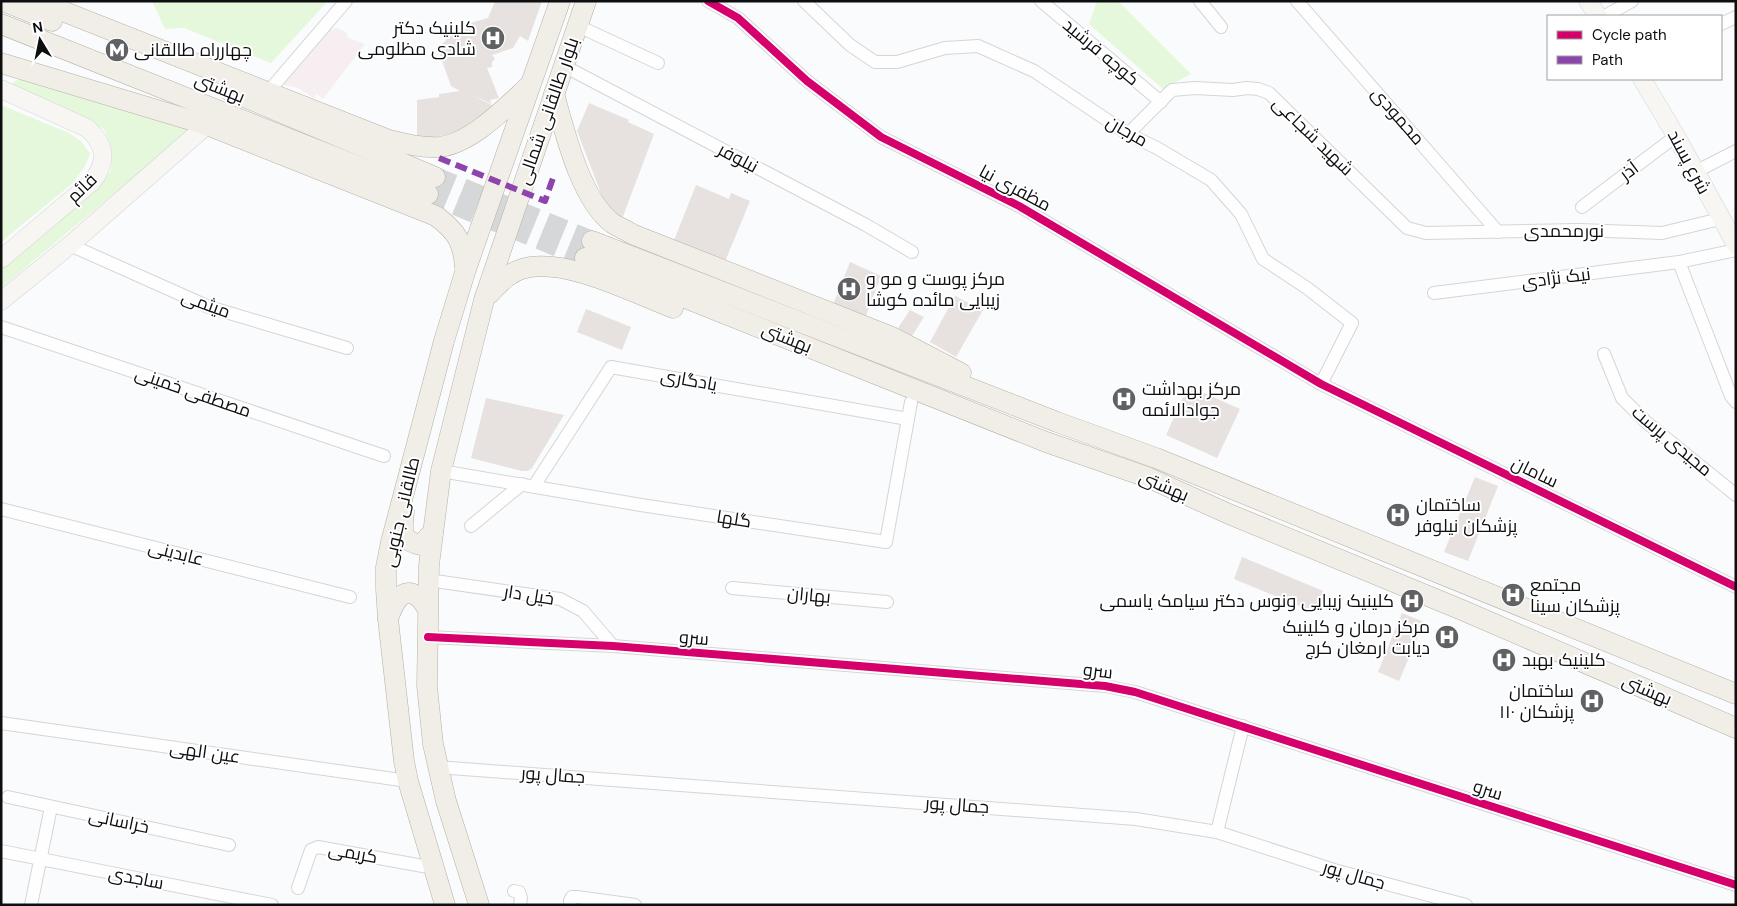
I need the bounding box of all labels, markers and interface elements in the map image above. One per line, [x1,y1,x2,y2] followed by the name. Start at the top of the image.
[1058,13,1144,91] street label: كوچه فرشيد
[15,15,65,65] north arrow
[1547,15,1722,80] legend
[358,16,476,61] place label: کلینیک دکتر شادی مظلومی
[31,17,44,37] text: N
[480,25,506,51] hospital icon: کلینیک دکتر شادی مظلومی
[1592,25,1667,45] text: Cycle path
[512,34,584,188] street label: بلوار طالقانی شمالی
[104,37,130,63] metro station icon: چهارراه طالقانی
[134,38,252,62] place label: چهارراه طالقانی
[1592,50,1623,70] text: Path
[191,67,249,109] street label: بهشتى
[1366,82,1430,150] street label: محمودی
[1267,91,1359,181] street label: شهید شجاعی
[1102,110,1152,152] street label: مرجان
[1662,125,1716,199] street label: شرع پسند
[713,137,762,179] street label: نیلوفر
[1614,156,1644,187] street label: آذر
[975,159,1055,217] street label: مظفری نیا
[62,168,102,208] street label: قائم
[1524,219,1604,243] street label: نورمحمدی
[1520,262,1592,294] street label: نیک نژادی
[866,267,1005,312] place label: مرکز پوست و مو و زیبایی مائده کوشا
[836,276,862,302] hospital icon: مرکز پوست و مو و زیبایی مائده کوشا
[178,284,234,324] street label: میثمی
[758,317,816,359] street label: بهشتى
[132,361,254,423] street label: مصطفی خمینی
[659,363,719,397] street label: یادگاری
[1142,377,1241,422] place label: مرکز بهداشت جوادالائمه
[1111,386,1137,412] hospital icon: مرکز بهداشت جوادالائمه
[1627,400,1717,482] street label: مجیدی پرست
[1508,450,1562,494] street label: سامان
[377,455,425,569] street label: طالقانی جنوبی
[1135,465,1193,507] street label: بهشتى
[1415,493,1518,538] place label: ساختمان پزشکان نیلوفر
[1385,502,1411,528] hospital icon: ساختمان پزشکان نیلوفر
[715,504,753,534] street label: گلها
[146,535,206,571] street label: عابدینی
[1530,573,1620,618] place label: مجتمع پزشکان سینا
[501,579,556,611] street label: خیل دار
[786,581,832,609] street label: بهاران
[1500,582,1526,608] hospital icon: مجتمع پزشکان سینا
[1399,588,1425,614] hospital icon: کلینیک زیبایی ونوس دکتر سیامک یاسمی
[1100,589,1394,613] place label: کلینیک زیبایی ونوس دکتر سیامک یاسمی
[1283,615,1430,660] place label: مرکز درمان و کلینیک دیابت ارمغان کرج
[1434,624,1460,650] hospital icon: مرکز درمان و کلینیک دیابت ارمغان کرج
[678,625,710,651] street label: سرو
[1491,647,1517,673] hospital icon: کلینیک بهبد
[1522,648,1606,672] place label: کلینیک بهبد
[1082,657,1114,685] street label: سرو
[1618,669,1676,711] street label: بهشتى
[1499,679,1574,724] place label: ساختمان پزشکان ۱۱۰
[1579,688,1605,714] hospital icon: ساختمان پزشکان ۱۱۰
[168,735,242,769] street label: عین الهی
[519,761,586,789] street label: جمال پور
[1470,774,1506,806] street label: سرو
[923,791,990,819] street label: جمال پور
[87,803,151,839] street label: خراسانی
[327,837,379,869] street label: کریمی
[1319,854,1388,895] street label: جمال پور
[106,861,166,895] street label: ساجدی

